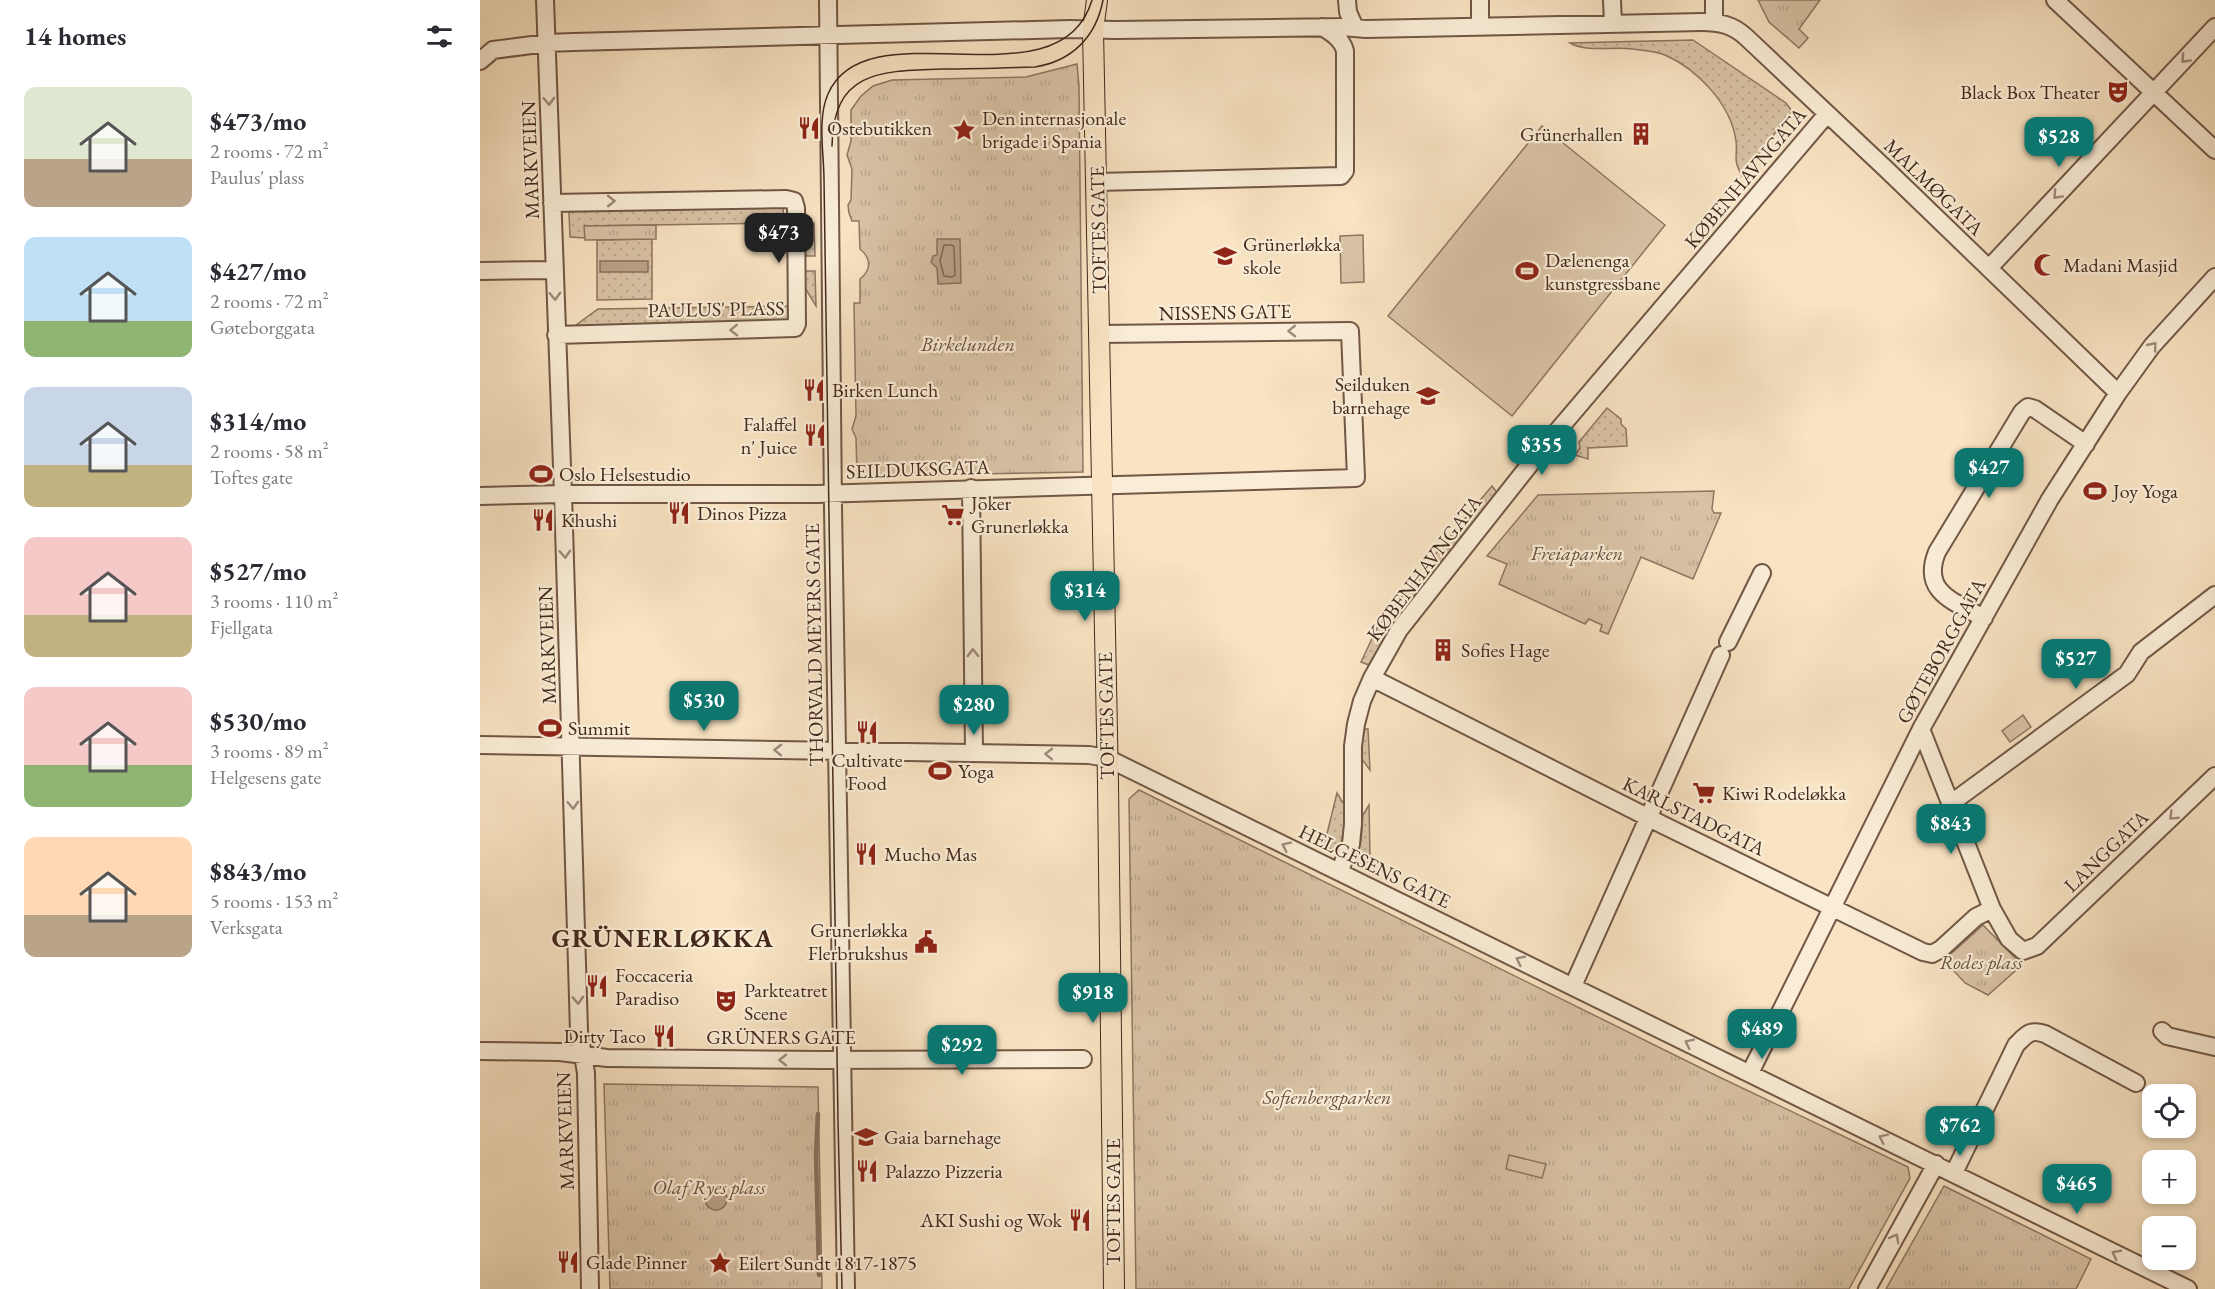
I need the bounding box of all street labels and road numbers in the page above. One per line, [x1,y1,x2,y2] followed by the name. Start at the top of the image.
[515,100,545,220] street label: MARKVEIEN
[1678,102,1812,254] street label: KØBENHAVNGATA
[1879,133,1990,241] street label: MALMØGATA
[1084,166,1112,294] street label: TOFTES GATE
[647,295,785,323] street label: PAULUS' PLASS
[1158,298,1292,326] street label: NISSENS GATE
[846,453,991,485] street label: SEILDUKSGATA
[1360,490,1488,646] street label: KØBENHAVNGATA
[799,523,829,767] street label: THORVALD MEYERS GATE
[1890,574,1992,728] street label: GØTEBORGGATA
[532,585,562,705] street label: MARKVEIEN
[1092,652,1120,780] street label: TOFTES GATE
[1618,770,1770,862] street label: KARLSTADGATA
[2058,804,2154,898] street label: LANGGATA
[1295,818,1455,914] street label: HELGESENS GATE
[706,1024,856,1050] street label: GRÜNERS GATE
[550,1071,580,1191] street label: MARKVEIEN
[1100,1138,1126,1266] street label: TOFTES GATE

